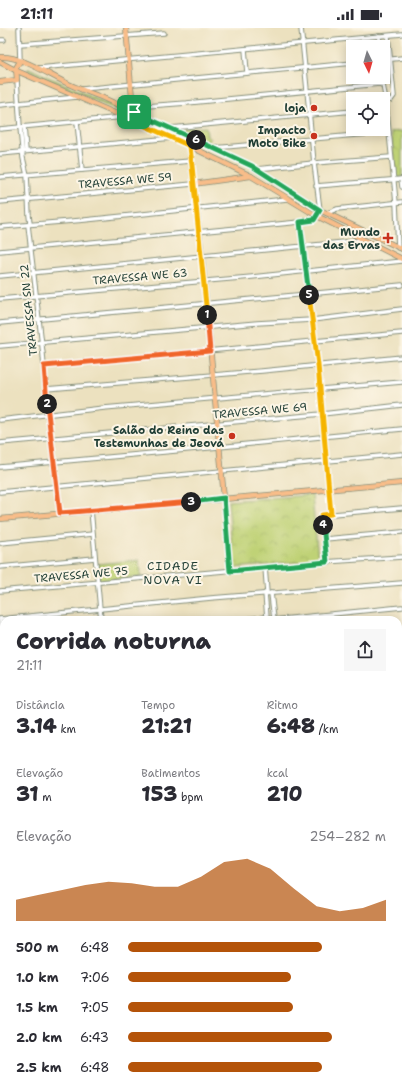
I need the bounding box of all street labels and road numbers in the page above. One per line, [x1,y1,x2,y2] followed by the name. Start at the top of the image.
[77,169,173,193] street label: TRAVESSA WE 59
[17,263,41,357] street label: TRAVESSA SN 22
[92,265,188,289] street label: TRAVESSA WE 63
[212,399,308,423] street label: TRAVESSA WE 69
[33,563,129,587] street label: TRAVESSA WE 75

